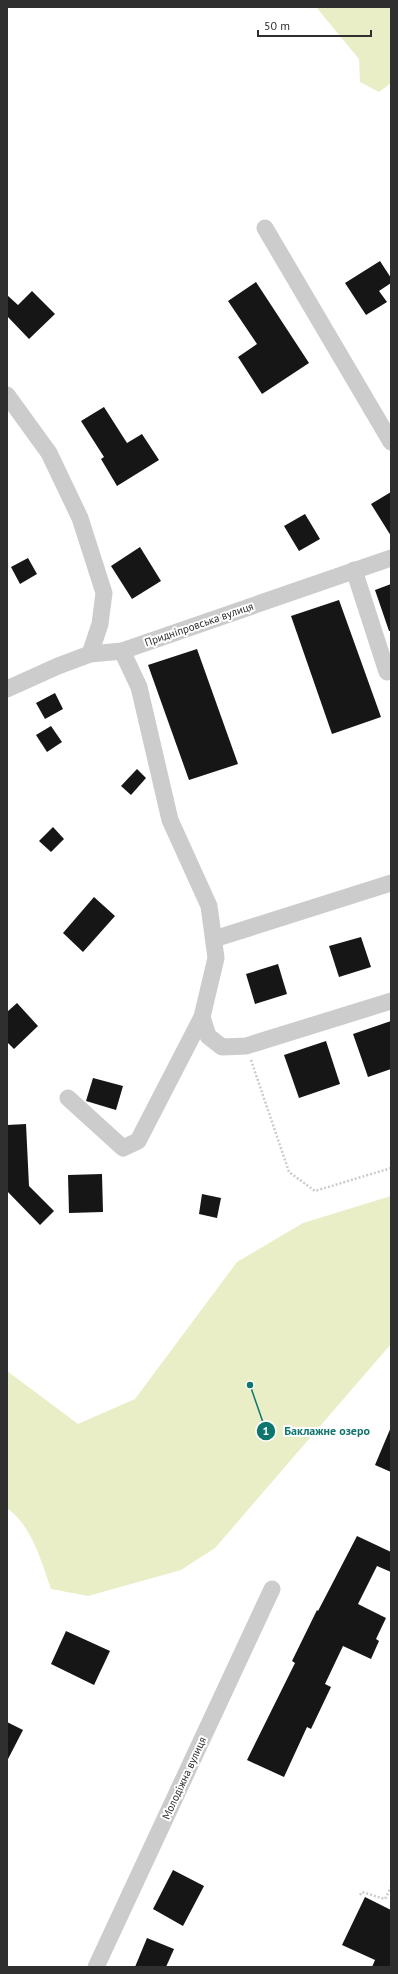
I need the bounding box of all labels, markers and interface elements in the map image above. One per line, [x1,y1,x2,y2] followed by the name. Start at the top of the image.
[258,12,371,38] scale bar
[264,18,290,33] text: 50 m
[143,599,255,649] street label: Придніпровська вулиця
[256,1419,378,1443] callout: Баклажне озеро
[263,1423,269,1438] text: 1
[284,1423,370,1438] text: Баклажне озеро
[159,1734,209,1822] street label: Молодіжна вулиця

